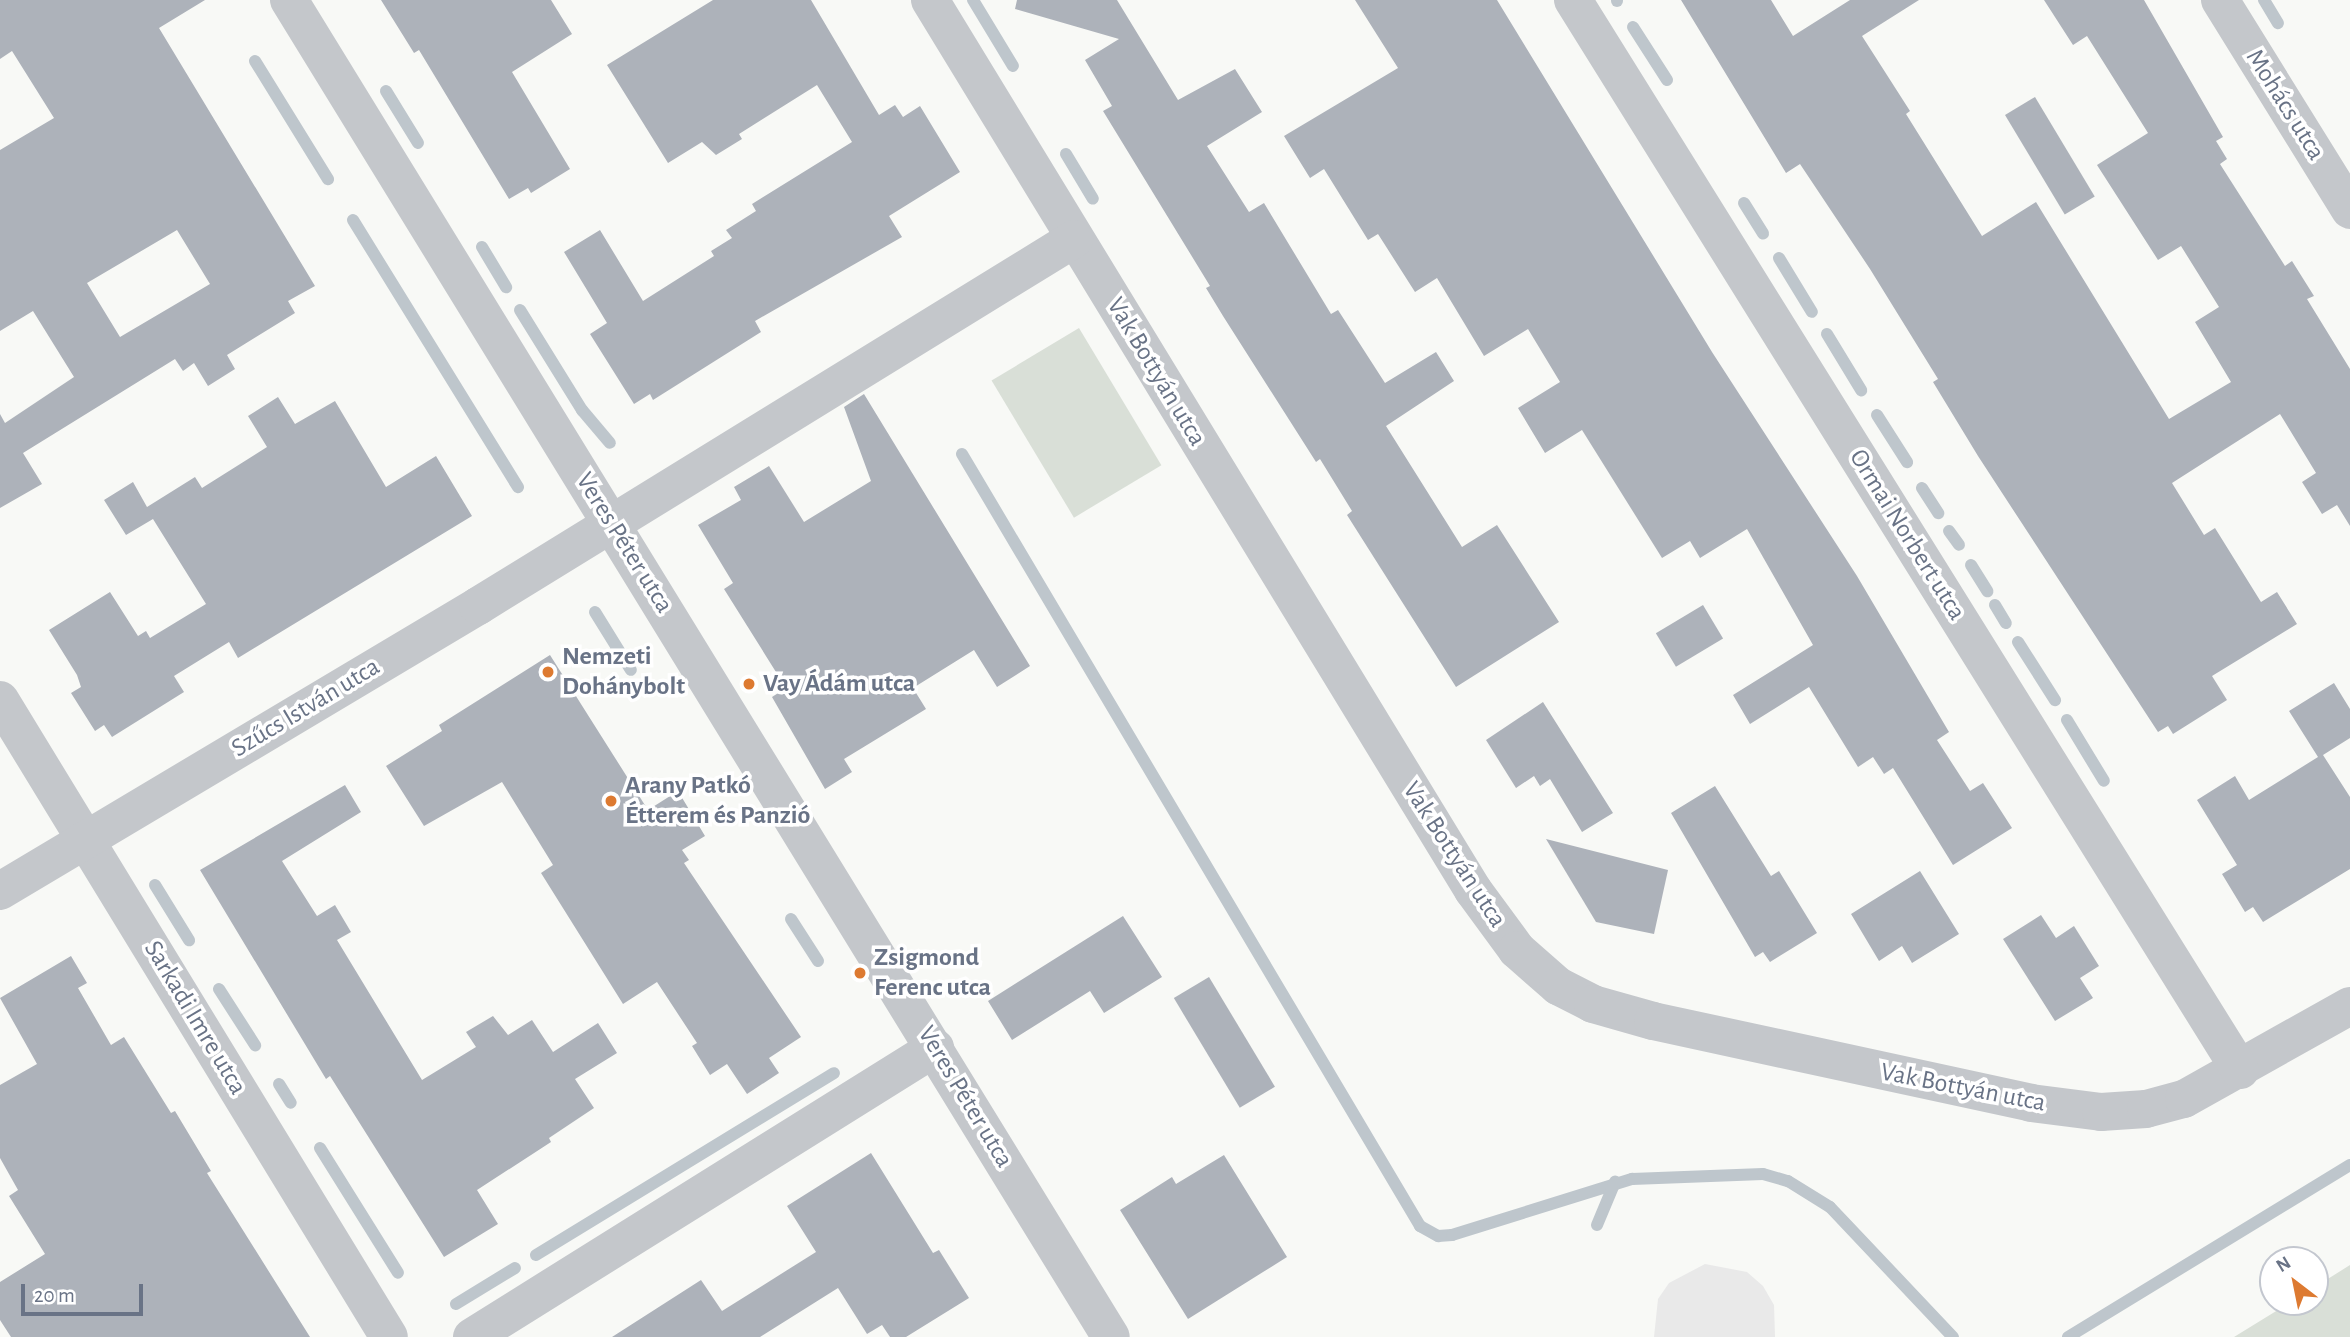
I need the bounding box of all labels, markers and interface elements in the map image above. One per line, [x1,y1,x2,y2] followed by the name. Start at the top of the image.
[2239,44,2331,166] street label: Mohács utca
[1099,292,1213,452] street label: Vak Bottyán utca
[1842,444,1972,626] street label: Ormai Norbert utca
[568,467,680,619] street label: Veres Péter utca
[562,641,685,702] place label: Nemzeti Dohánybolt
[226,651,386,765] street label: Szűcs István utca
[540,664,556,680] marker: Nemzeti Dohánybolt
[763,668,915,700] place label: Vay Ádám utca
[741,676,757,692] marker: Vay Ádám utca
[625,770,810,832] place label: Arany Patkó Étterem és Panzió
[1395,776,1513,934] street label: Vak Bottyán utca
[603,793,619,809] marker: Arany Patkó Étterem és Panzió
[137,935,253,1101] street label: Sarkadi Imre utca
[874,942,991,1004] place label: Zsigmond Ferenc utca
[852,965,868,981] marker: Zsigmond Ferenc utca
[910,1021,1020,1173] street label: Veres Péter utca
[1878,1057,2048,1119] street label: Vak Bottyán utca
[2259,1246,2329,1316] north arrow
[2273,1253,2294,1276] text: N
[24,1270,147,1314] scale bar
[34,1285,75,1306] text: 20 m

